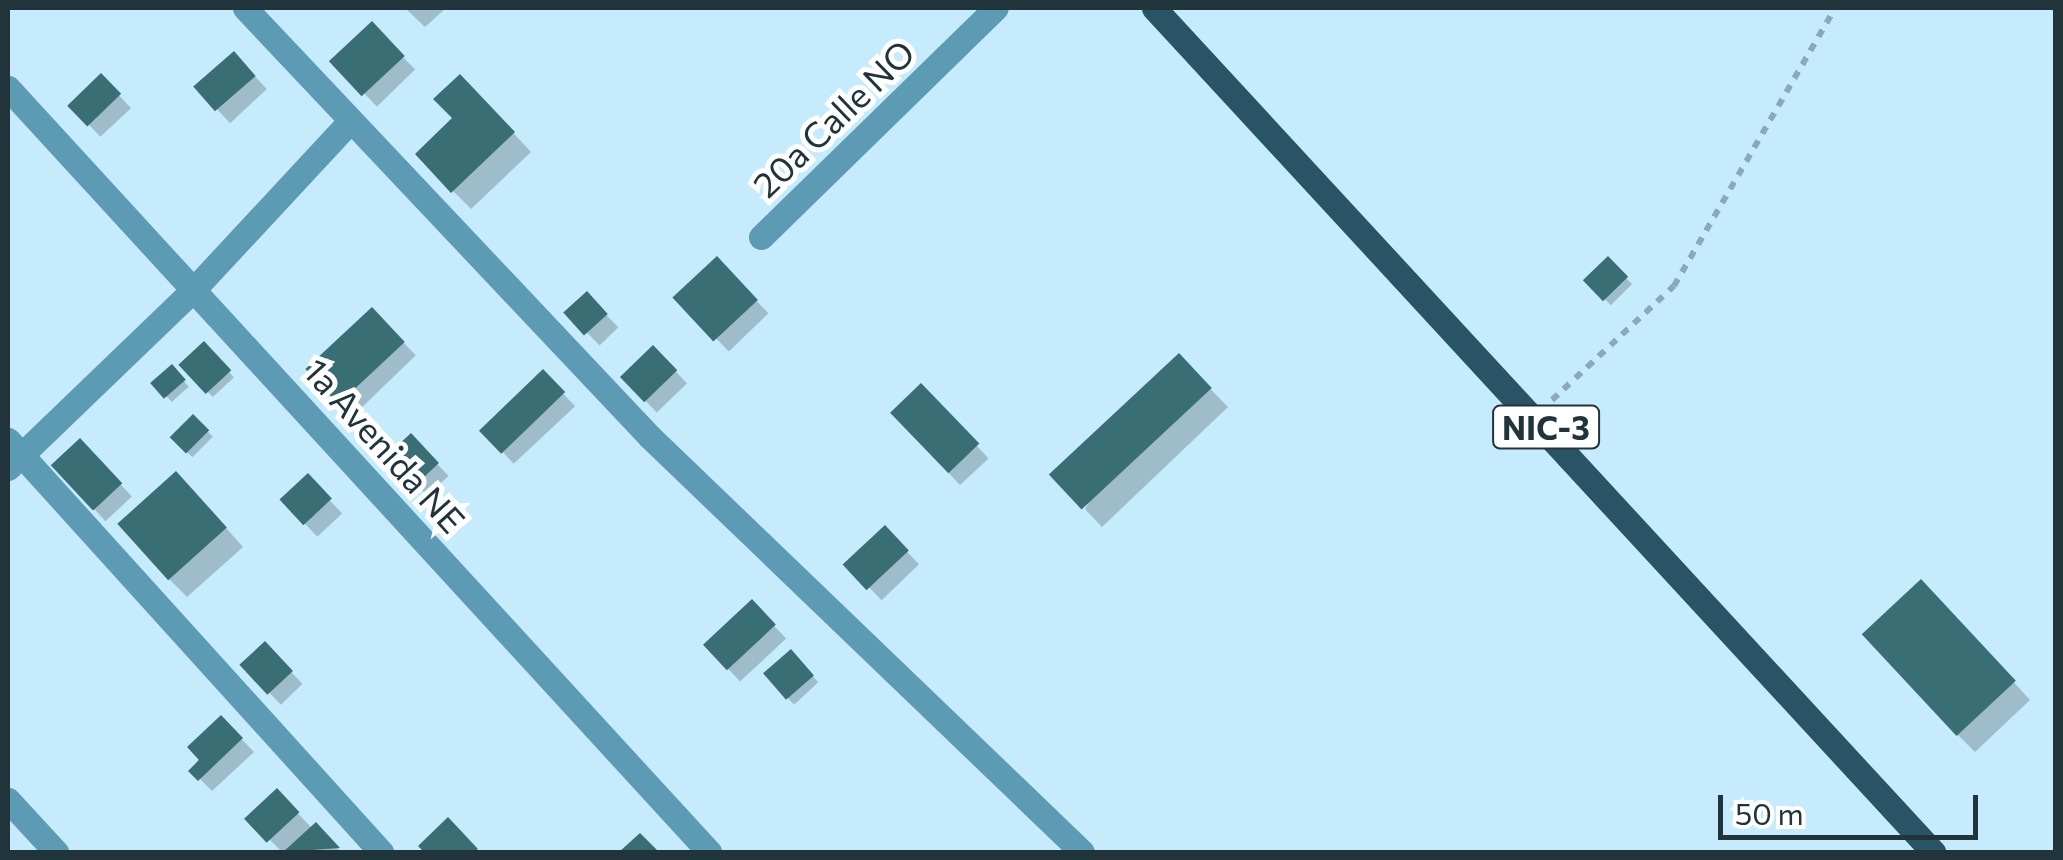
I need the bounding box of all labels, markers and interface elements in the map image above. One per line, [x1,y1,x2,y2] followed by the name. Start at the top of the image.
[744,31,922,205] street label: 20a Calle NO
[296,349,474,541] street label: 1a Avenida NE
[1491,400,1601,454] road number: NIC-3
[1723,775,1983,837] scale bar
[1735,794,1804,831] text: 50 m

